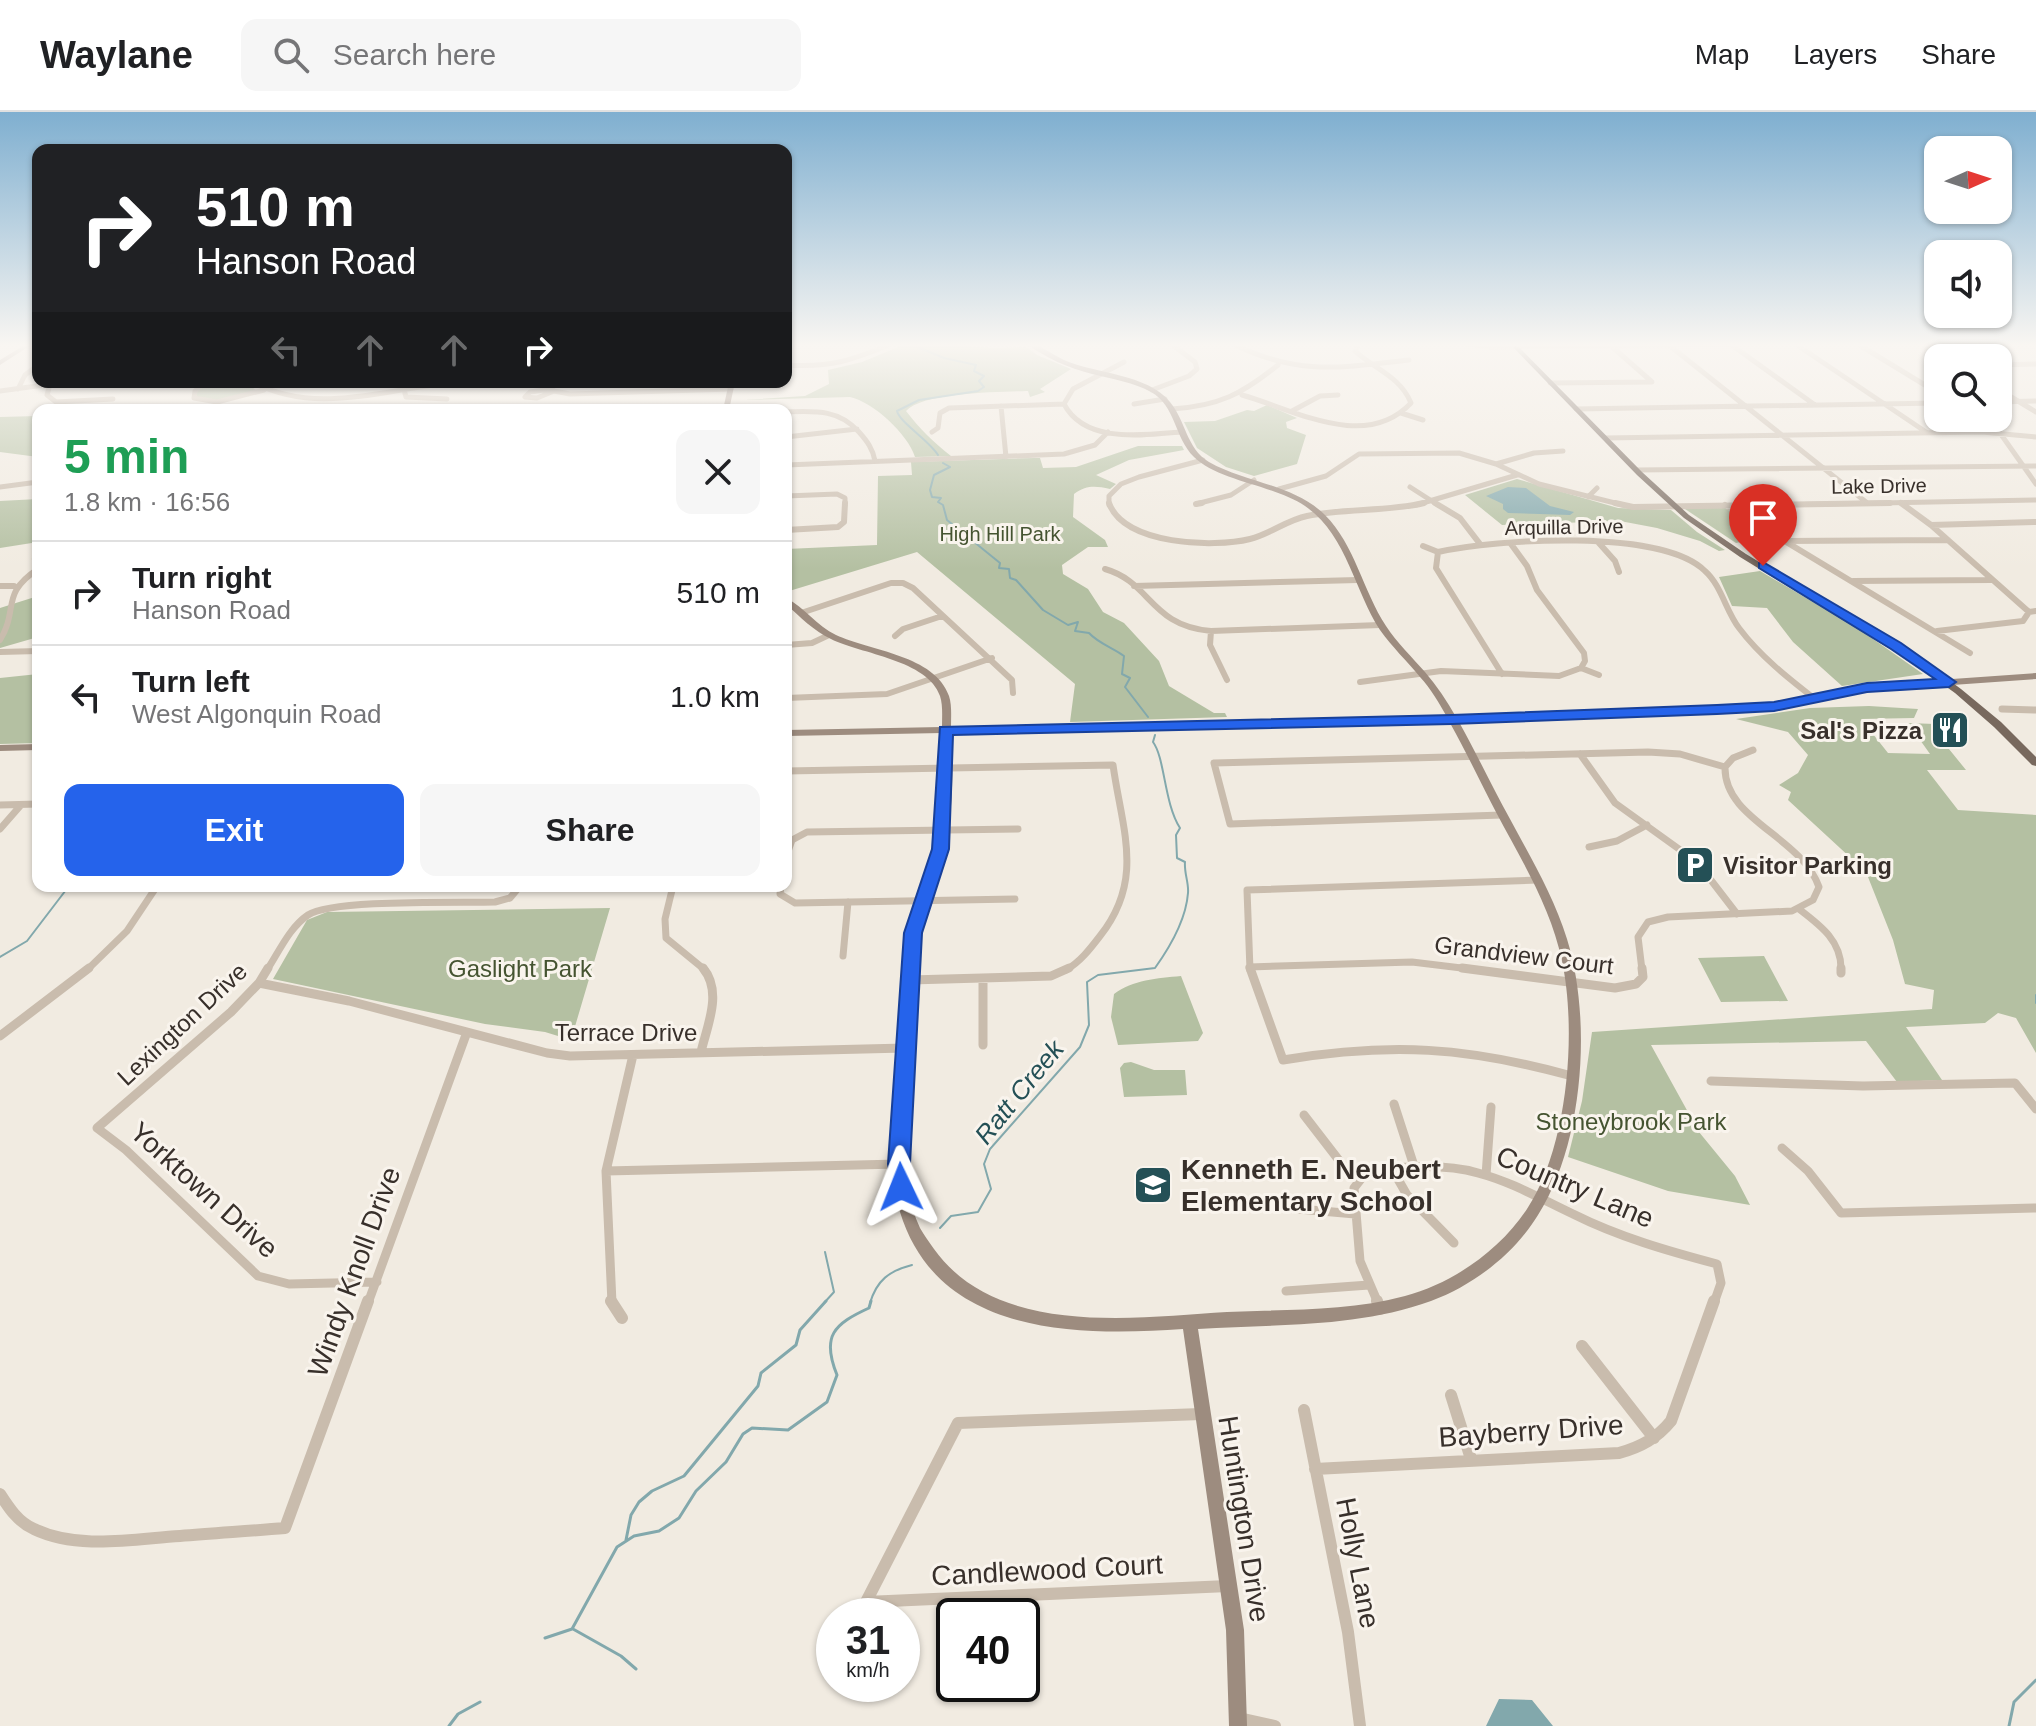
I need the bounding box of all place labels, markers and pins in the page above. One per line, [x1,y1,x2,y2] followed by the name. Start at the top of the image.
[1729,484,1797,566] pin
[1929,709,1971,751] restaurant icon: Sal's Pizza
[1800,717,1923,744] place label: Sal's Pizza
[1674,844,1716,886] parking icon: Visitor Parking
[1723,852,1892,879] place label: Visitor Parking
[1181,1154,1441,1217] place label: Kenneth E. Neubert Elementary School
[1132,1164,1174,1206] school or university icon: Kenneth E. Neubert Elementary School

